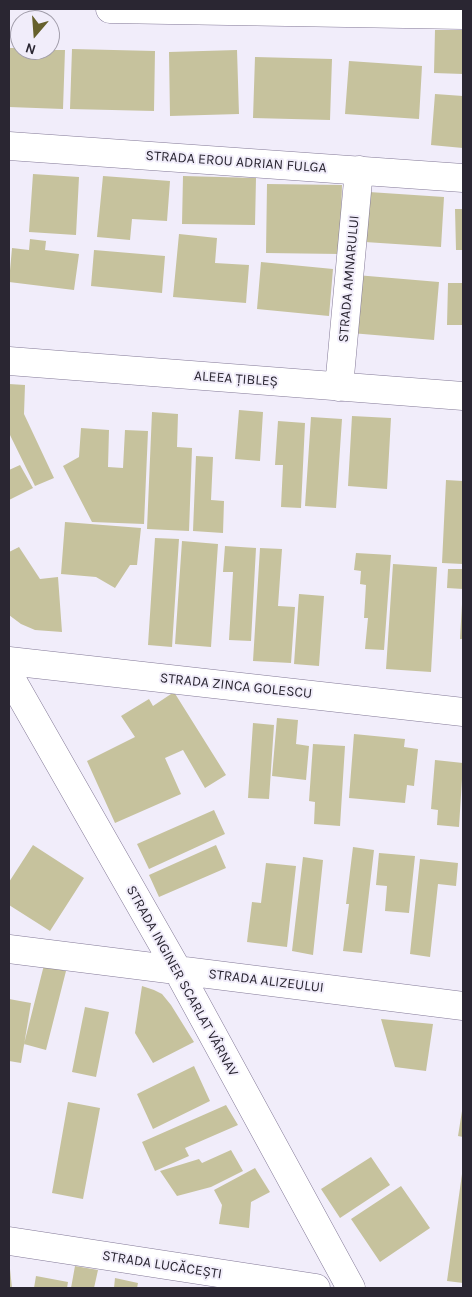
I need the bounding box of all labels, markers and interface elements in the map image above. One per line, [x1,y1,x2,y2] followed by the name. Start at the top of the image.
[10,10,60,60] north arrow
[23,39,38,58] text: N
[145,147,327,177] street label: STRADA EROU ADRIAN FULGA
[335,215,363,343] street label: STRADA AMNARULUI
[193,368,279,390] street label: ALEEA ȚIBLEȘ
[159,670,313,702] street label: STRADA ZINCA GOLESCU
[122,883,242,1079] street label: STRADA INGINER SCARLAT VÂRNAV
[207,966,325,996] street label: STRADA ALIZEULUI
[101,1247,223,1283] street label: STRADA LUCĂCEȘTI

